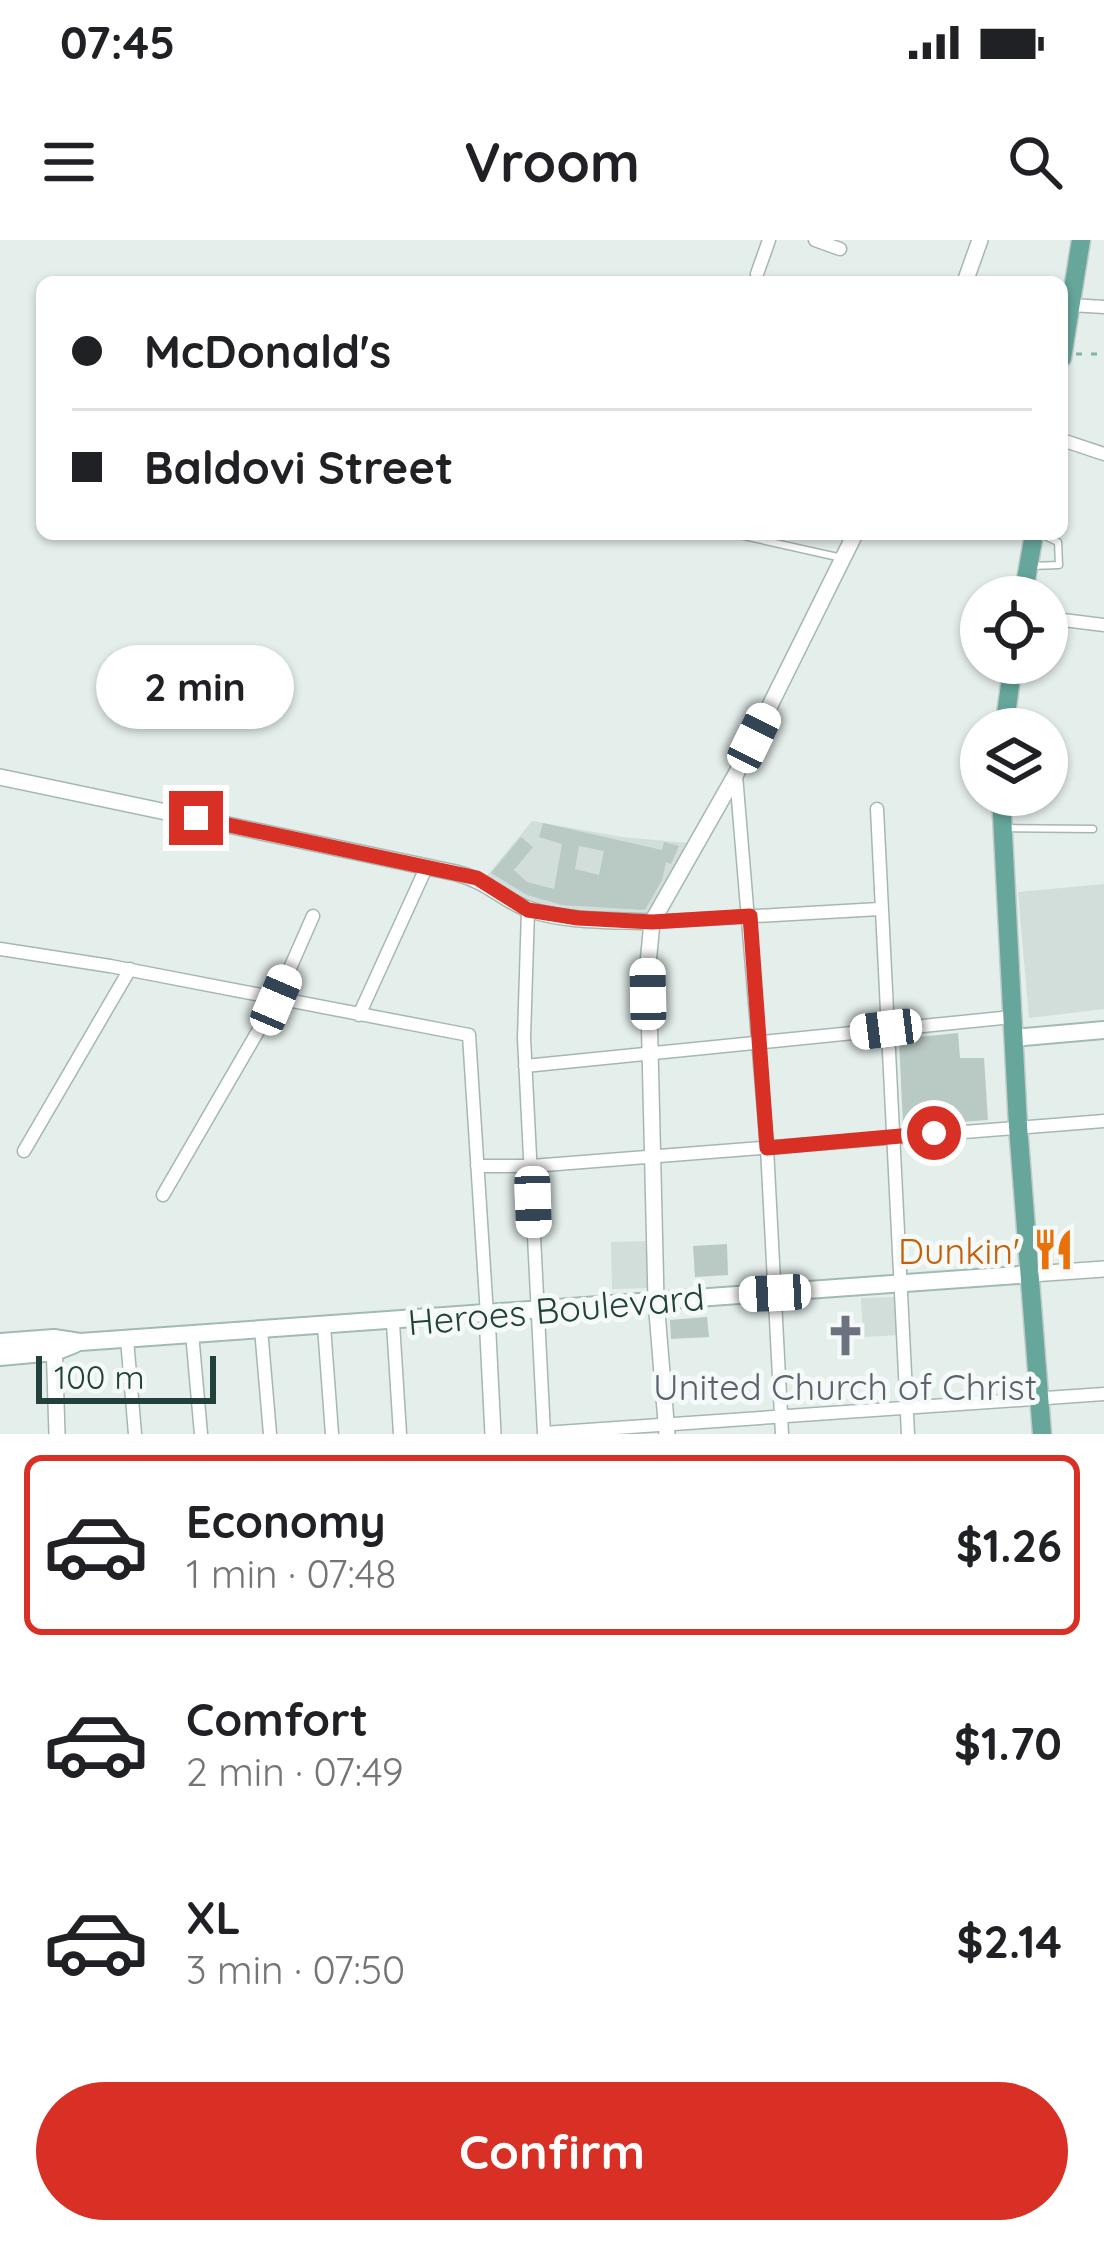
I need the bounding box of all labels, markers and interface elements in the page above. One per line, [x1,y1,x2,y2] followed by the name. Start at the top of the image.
[60,14,175,70] text: 07:45
[464,128,640,196] text: Vroom
[36,129,102,195] icon: menu
[1002,129,1068,195] icon: search
[144,323,391,379] text: McDonald's
[144,439,453,495] text: Baldovi Street
[960,576,1068,816] map controls
[960,576,1068,684] button: locate
[97,644,295,728] callout: 2 min
[144,662,246,711] text: 2 min
[722,698,786,778] car
[960,708,1068,816] button: layers
[169,791,223,845] route end
[629,958,667,1030] car
[245,960,307,1040] car
[848,1007,924,1051] car
[907,1106,961,1160] route start
[514,1165,552,1239] car
[1031,1227,1077,1273] restaurant icon: Dunkin'
[898,1228,1020,1273] place label: Dunkin'
[738,1273,812,1313] car
[406,1274,706,1344] street label: Heroes Boulevard
[822,1313,868,1359] church icon: United Church of Christ
[36,1350,216,1403] scale bar
[54,1356,145,1397] text: 100 m
[653,1364,1037,1409] place label: United Church of Christ
[42,1491,150,1599] icon: car
[186,1493,386,1549] text: Economy
[956,1517,1062,1573] text: $1.26
[186,1549,396,1598] text: 1 min · 07:48
[42,1689,150,1797] icon: car
[186,1691,368,1747] text: Comfort
[954,1715,1062,1771] text: $1.70
[186,1747,404,1796] text: 2 min · 07:49
[42,1887,150,1995] icon: car
[186,1889,241,1945] text: XL
[957,1913,1062,1969] text: $2.14
[186,1945,405,1994] text: 3 min · 07:50
[36,2082,1068,2220] button: Confirm

